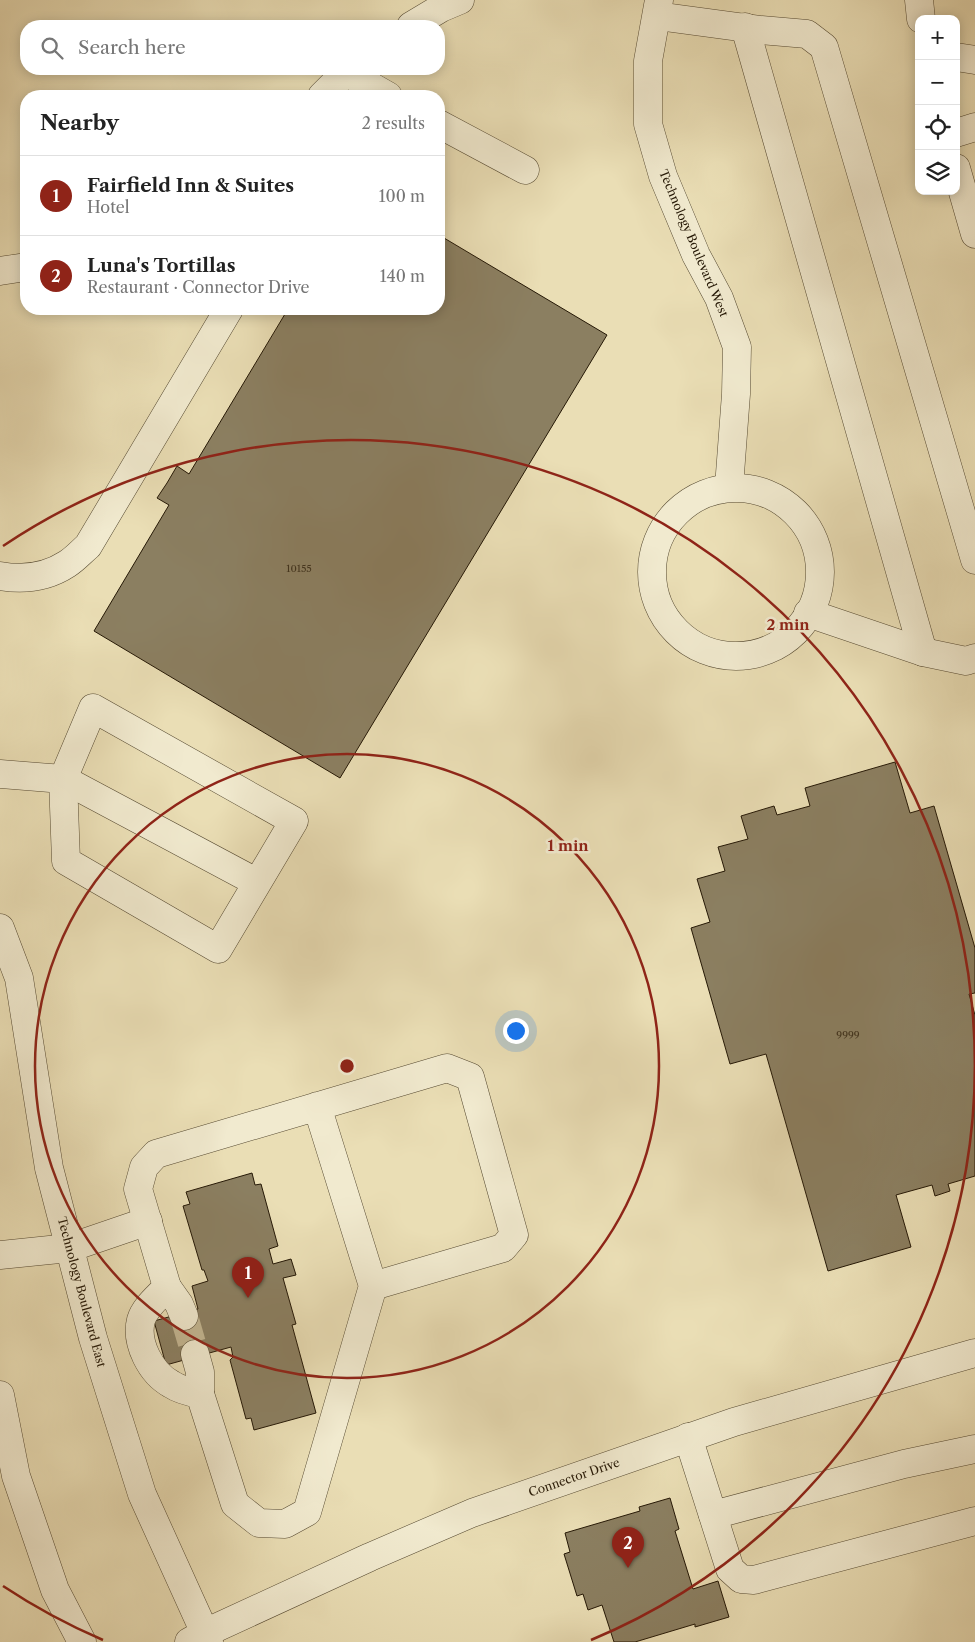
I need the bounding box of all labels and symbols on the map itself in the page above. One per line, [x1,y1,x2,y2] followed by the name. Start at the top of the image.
[656,167,732,320] street label: Technology Boulevard West
[286,562,312,575] house number: 10155
[766,615,810,634] text: 2 min
[547,836,589,855] text: 1 min
[503,1018,529,1044] your location
[836,1028,860,1041] house number: 9999
[338,1057,356,1075] centre of rings
[55,1215,110,1370] street label: Technology Boulevard East
[232,1257,264,1298] pin: 1
[526,1454,622,1500] street label: Connector Drive
[612,1527,644,1568] pin: 2

